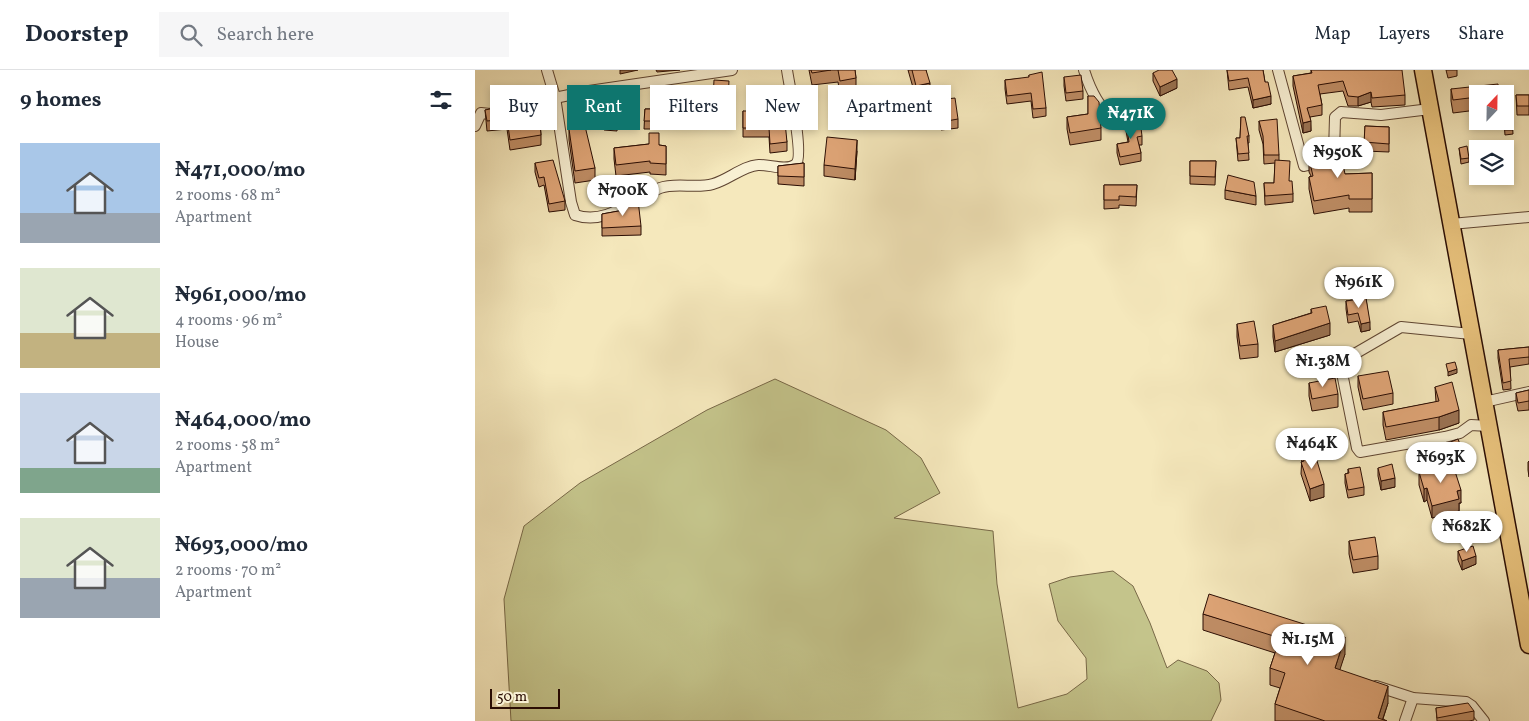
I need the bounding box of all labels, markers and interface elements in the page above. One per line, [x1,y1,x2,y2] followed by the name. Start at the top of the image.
[159,12,509,57] search box
[25,18,129,52] text: Doorstep
[177,21,205,49] icon: search
[217,22,314,48] text: Search here
[1314,22,1350,47] text: Map
[1378,22,1430,47] text: Layers
[1458,22,1504,47] text: Share
[490,85,557,130] chip: Buy
[567,85,640,130] chip: Rent
[650,85,736,130] chip: Filters
[746,85,818,130] chip: New
[828,85,951,130] chip: Apartment
[1469,85,1514,130] north arrow
[1469,85,1514,185] map controls
[20,86,101,115] text: 9 homes
[427,86,455,114] icon: filters
[1096,98,1166,140] pin: ₦471K
[1108,103,1154,125] text: ₦471K
[1303,136,1373,179] pin: ₦950K
[1469,140,1514,185] button: layers
[1313,142,1363,164] text: ₦950K
[175,156,305,185] text: ₦471,000/mo
[60,163,120,223] icon: home
[588,174,658,217] pin: ₦700K
[598,180,648,202] text: ₦700K
[175,185,281,207] text: 2 rooms · 68 m²
[175,207,252,229] text: Apartment
[1324,266,1394,309] pin: ₦961K
[1335,272,1383,294] text: ₦961K
[175,281,306,310] text: ₦961,000/mo
[60,288,120,348] icon: home
[175,310,282,332] text: 4 rooms · 96 m²
[175,332,219,354] text: House
[1282,346,1364,388] pin: ₦1.38M
[1296,351,1350,373] text: ₦1.38M
[175,406,311,435] text: ₦464,000/mo
[60,413,120,473] icon: home
[1277,428,1347,470] pin: ₦464K
[1286,433,1338,455] text: ₦464K
[175,435,280,457] text: 2 rooms · 58 m²
[1406,442,1476,484] pin: ₦693K
[1417,447,1465,469] text: ₦693K
[175,457,252,479] text: Apartment
[1432,510,1502,553] pin: ₦682K
[1443,516,1491,538] text: ₦682K
[175,531,308,560] text: ₦693,000/mo
[60,538,120,598] icon: home
[175,560,281,582] text: 2 rooms · 70 m²
[175,582,252,604] text: Apartment
[1267,624,1349,666] pin: ₦1.15M
[1282,629,1334,651] text: ₦1.15M
[490,686,560,709] scale bar
[497,688,527,707] text: 50 m

